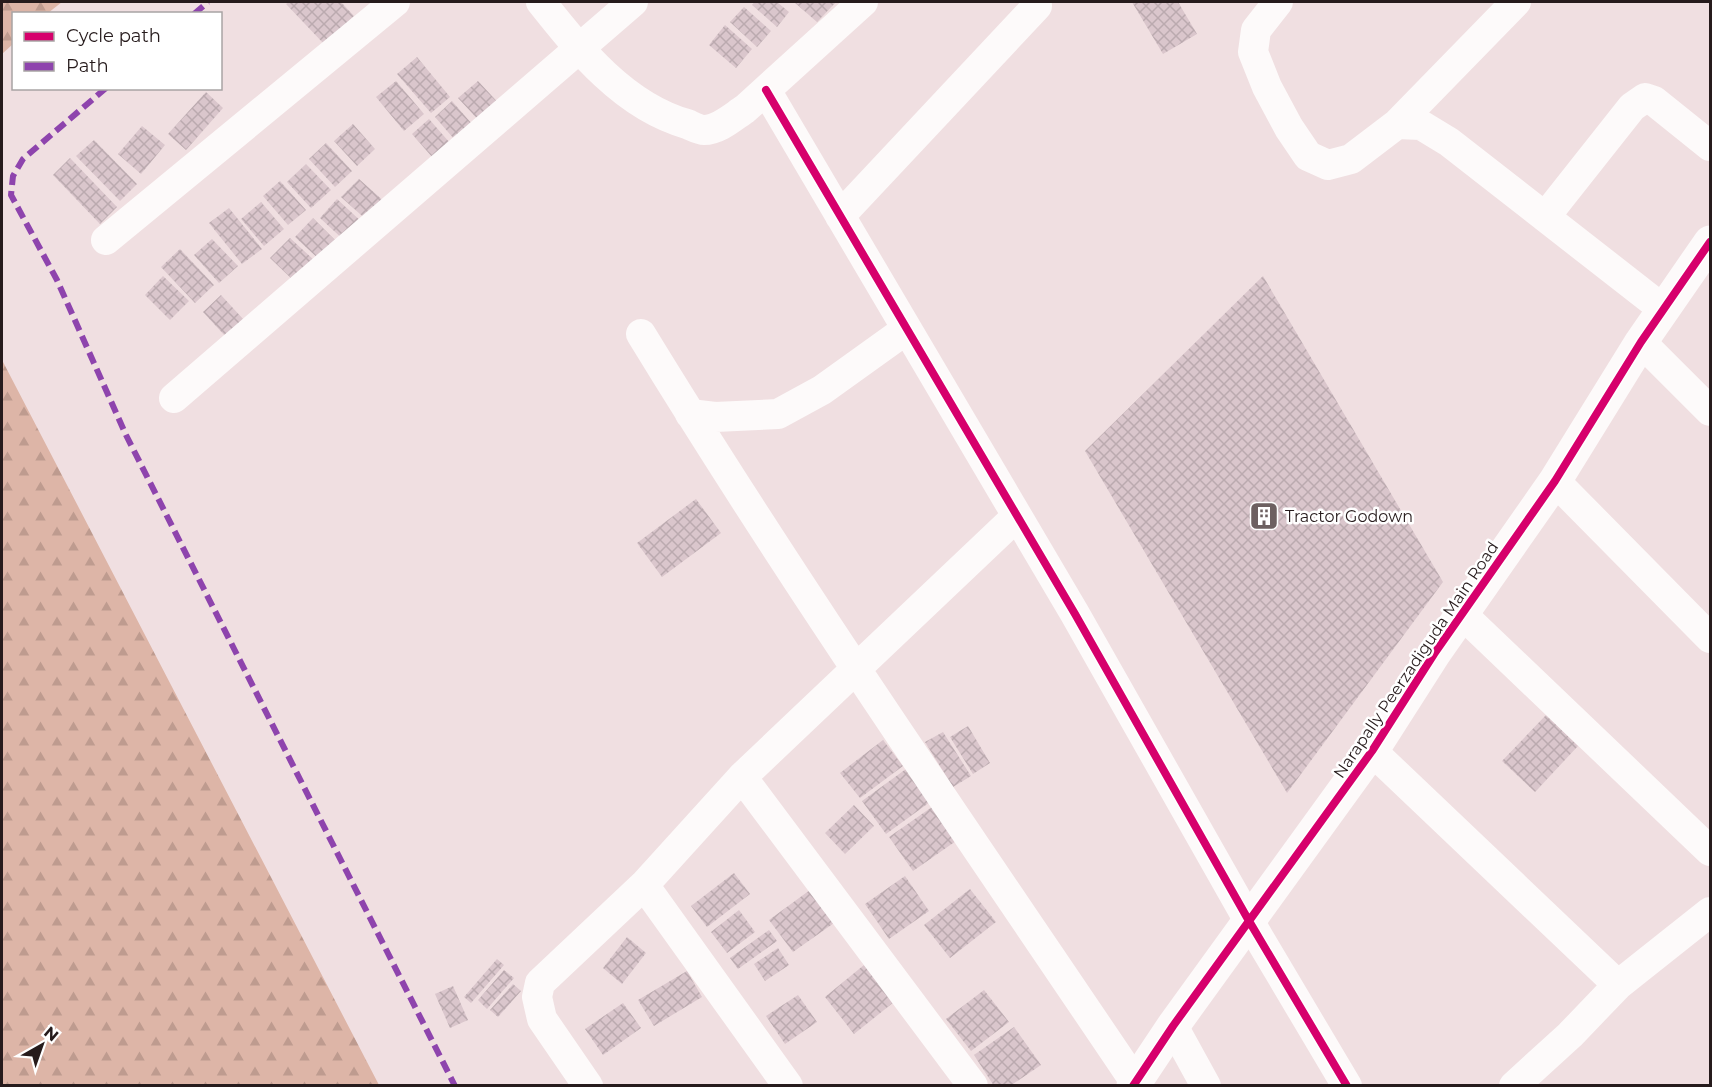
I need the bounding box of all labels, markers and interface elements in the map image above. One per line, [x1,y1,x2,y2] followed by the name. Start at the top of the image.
[12,12,222,90] legend
[66,25,161,47] text: Cycle path
[66,55,109,77] text: Path
[1248,500,1280,532] building icon: Tractor Godown
[1285,507,1413,526] place label: Tractor Godown
[1330,538,1502,782] street label: Narapally Peerzadiguda Main Road
[12,1015,72,1075] north arrow
[40,1022,62,1045] text: N

